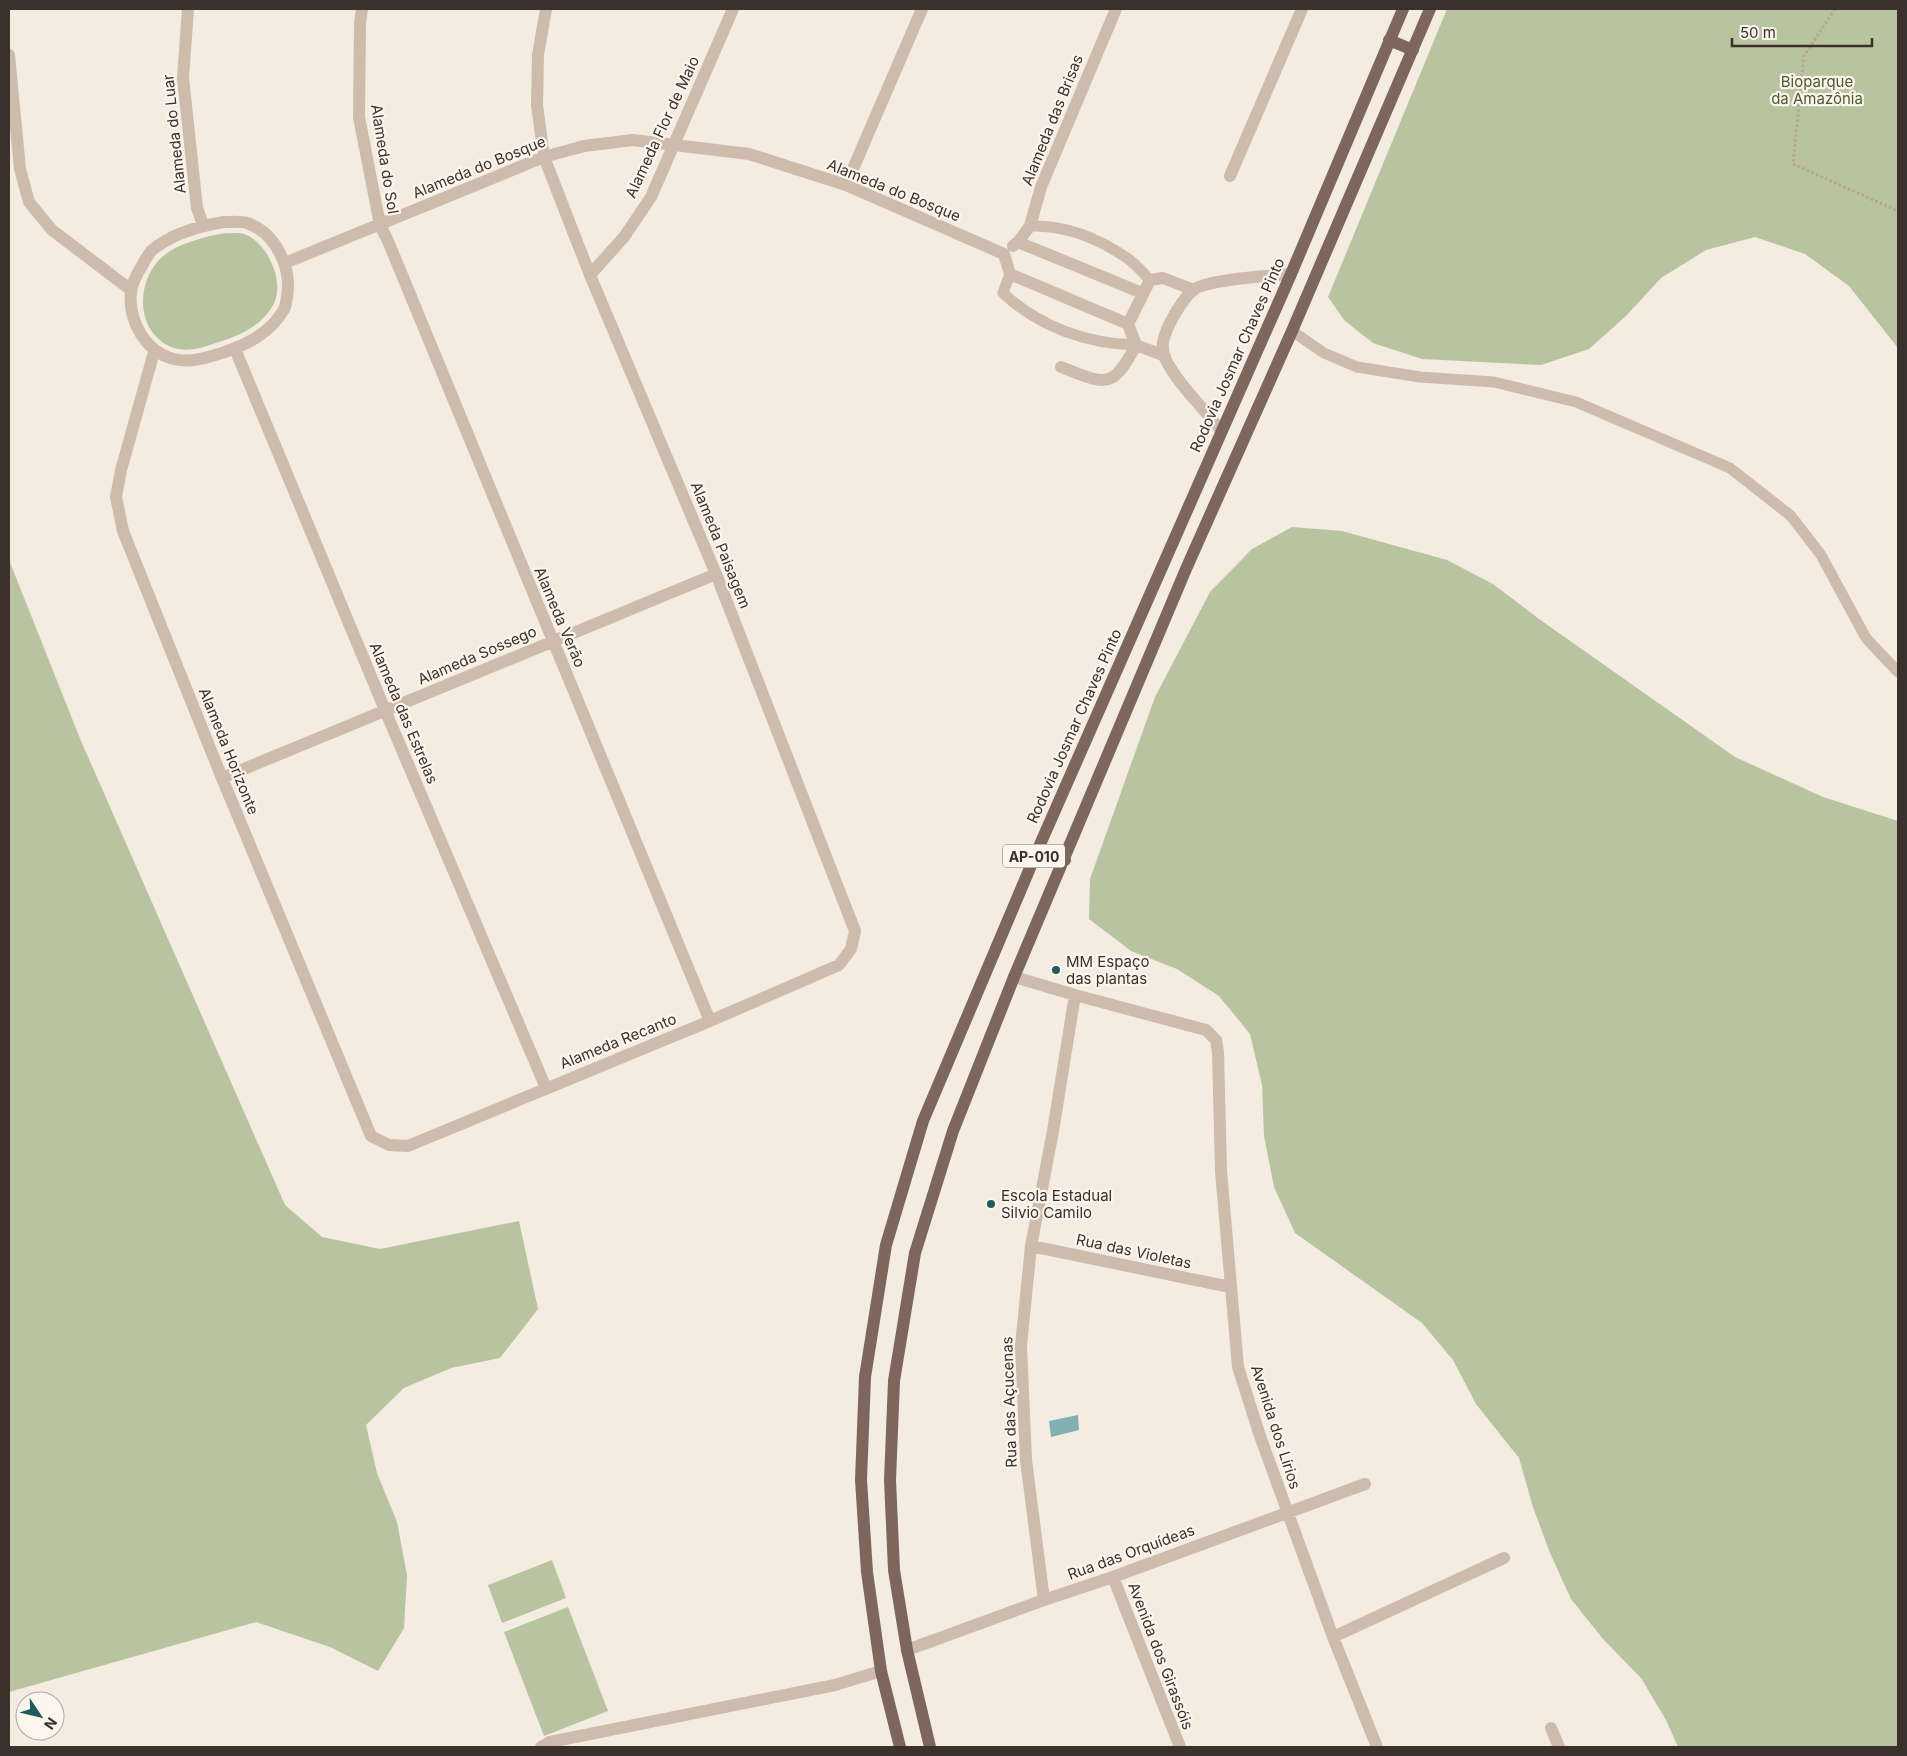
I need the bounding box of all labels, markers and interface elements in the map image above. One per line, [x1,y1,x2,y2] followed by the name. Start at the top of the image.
[1732,15,1872,47] scale bar
[1740,23,1776,42] text: 50 m
[1017,52,1087,188] street label: Alameda das Brisas
[621,53,703,201] street label: Alameda Flor de Maio
[1771,72,1863,108] park label: Bioparque da Amazônia
[158,73,190,195] street label: Alameda do Luar
[367,103,403,215] street label: Alameda do Sol
[410,132,548,202] street label: Alameda do Bosque
[825,155,963,225] street label: Alameda do Bosque
[1185,255,1289,455] street label: Rodovia Josmar Chaves Pinto
[687,479,755,611] street label: Alameda Paisagem
[530,564,590,670] street label: Alameda Verão
[415,621,539,689] street label: Alameda Sossego
[1022,626,1126,826] street label: Rodovia Josmar Chaves Pinto
[366,639,442,787] street label: Alameda das Estrelas
[195,685,263,817] street label: Alameda Horizonte
[1003,844,1065,868] road number: AP-010
[1066,952,1150,988] place label: MM Espaço das plantas
[1050,964,1062,976] marker: MM Espaço das plantas
[557,1009,679,1073] street label: Alameda Recanto
[1001,1186,1112,1222] place label: Escola Estadual Silvio Camilo
[985,1198,997,1210] marker: Escola Estadual Silvio Camilo
[1075,1229,1194,1273] street label: Rua das Violetas
[997,1336,1021,1468] street label: Rua das Açucenas
[1247,1363,1305,1492] street label: Avenida dos Lírios
[1065,1520,1197,1584] street label: Rua das Orquídeas
[1124,1580,1198,1732] street label: Avenida dos Girassóis
[15,1691,65,1741] north arrow
[41,1714,61,1733] text: N

